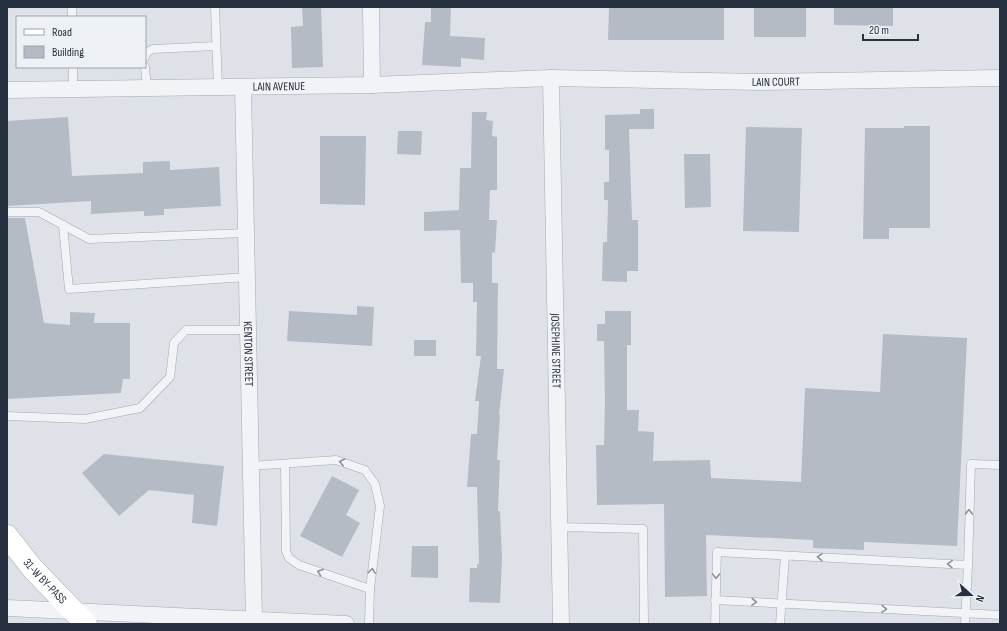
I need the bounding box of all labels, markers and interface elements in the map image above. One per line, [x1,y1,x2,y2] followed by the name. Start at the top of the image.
[16,16,146,68] legend
[863,16,918,42] scale bar
[869,23,889,38] text: 20 m
[52,25,72,40] text: Road
[52,45,84,60] text: Building
[752,74,800,90] street label: LAIN COURT
[253,79,305,95] street label: LAIN AVENUE
[547,312,564,389] street label: JOSEPHINE STREET
[240,321,256,387] street label: KENTON STREET
[338,458,345,466] one-way arrow
[965,509,974,515] one-way arrow
[817,553,823,562] one-way arrow
[20,556,70,607] street label: 31-W BY-PASS
[947,559,953,568] one-way arrow
[367,568,376,574] one-way arrow
[317,569,324,577] one-way arrow
[712,573,721,579] one-way arrow
[951,575,991,615] north arrow
[973,593,987,604] text: N
[751,598,757,607] one-way arrow
[881,605,887,614] one-way arrow

